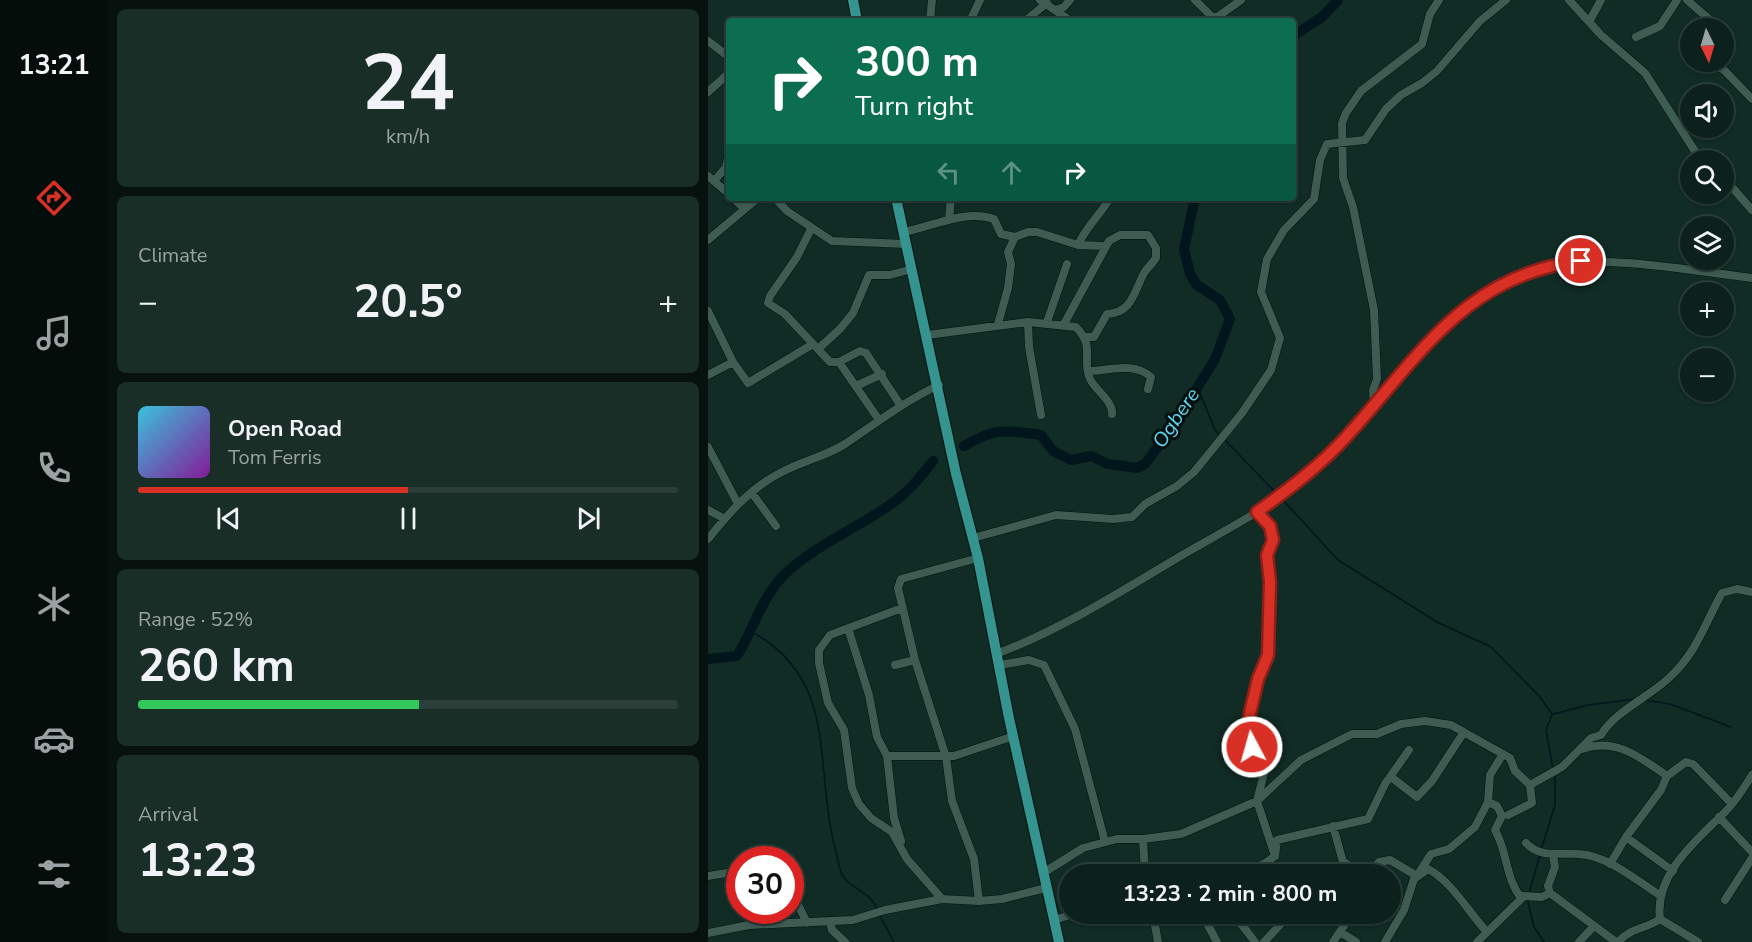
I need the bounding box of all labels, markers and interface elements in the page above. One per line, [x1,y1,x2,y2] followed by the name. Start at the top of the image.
[1680,18,1734,72] north arrow
[1680,18,1734,402] map controls
[361,30,455,137] text: 24
[855,34,979,91] text: 300 m
[756,42,834,120] icon: right
[18,47,90,84] text: 13:21
[1680,84,1734,138] button: sound
[855,88,973,125] text: Turn right
[386,123,430,150] text: km/h
[1680,150,1734,204] button: search
[932,156,965,189] icon: left
[995,156,1028,189] icon: ahead
[1058,156,1091,189] icon: right
[33,177,75,219] icon: directions
[1680,216,1734,270] button: layers
[1555,235,1606,286] pin
[138,242,207,269] text: Climate
[1564,244,1597,277] icon: arrive
[353,272,463,333] text: 20.5°
[138,280,158,325] text: −
[658,280,678,325] text: +
[1680,282,1734,336] button: +
[33,312,75,354] icon: music
[1680,348,1734,402] button: −
[1146,382,1206,453] water label: Ogbere
[228,414,342,444] text: Open Road
[228,444,322,471] text: Tom Ferris
[33,447,75,489] icon: phone
[212,502,245,535] icon: previous
[392,502,425,535] icon: pause
[572,502,605,535] icon: next
[33,583,75,625] icon: climate
[138,606,253,633] text: Range · 52%
[138,636,295,697] text: 260 km
[1220,715,1284,779] position arrow
[33,718,75,760] icon: car
[138,801,198,828] text: Arrival
[138,831,257,892] text: 13:23
[726,846,804,924] speed limit sign: 30
[33,853,75,895] icon: filters
[1123,879,1337,909] text: 13:23 · 2 min · 800 m

